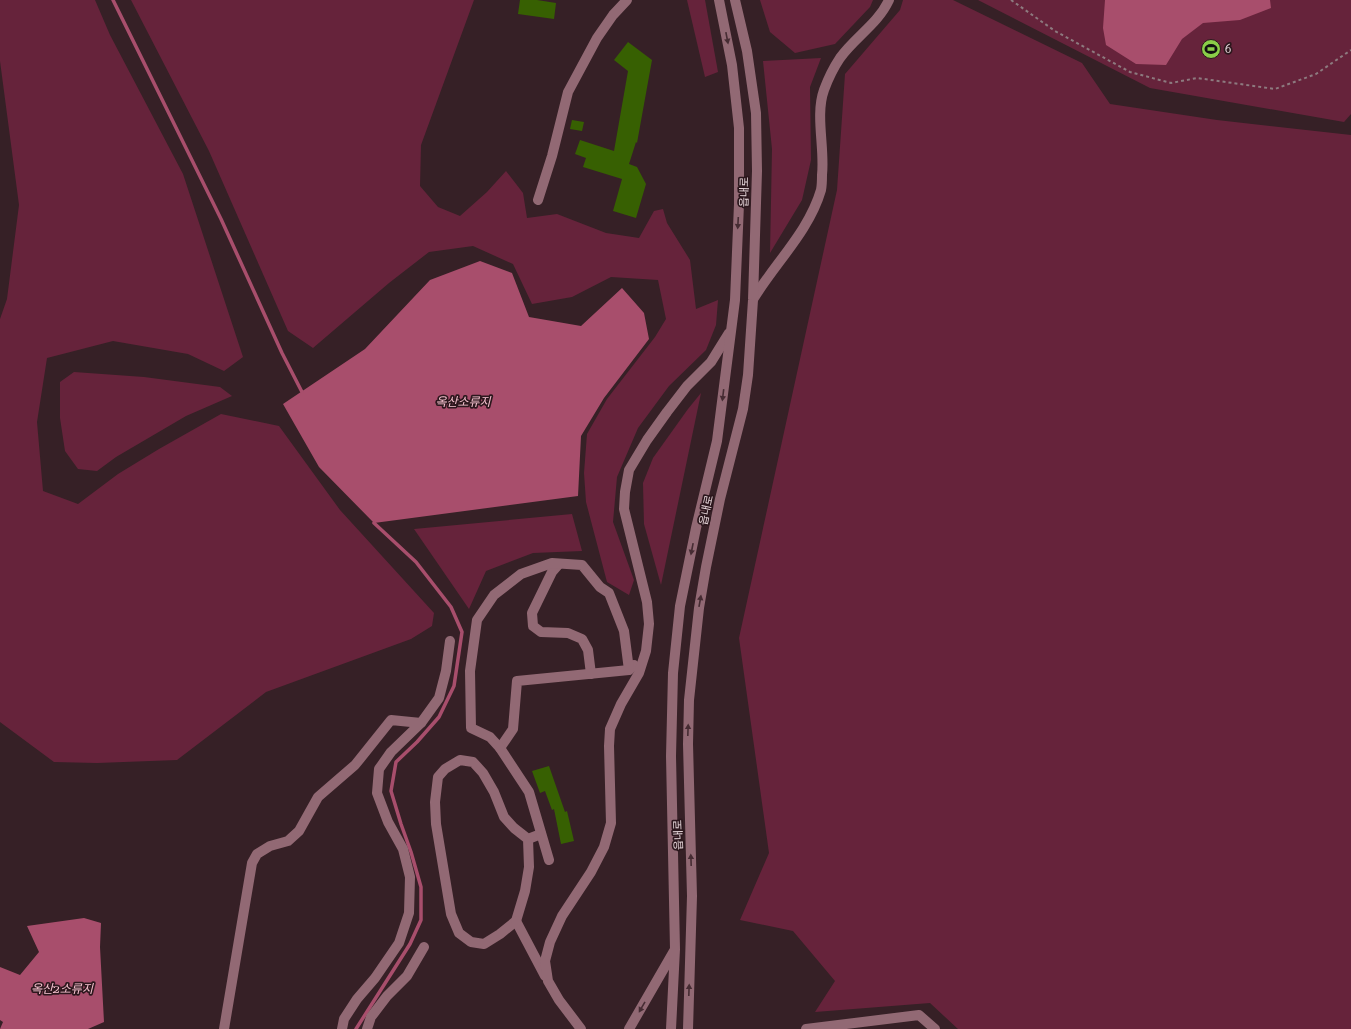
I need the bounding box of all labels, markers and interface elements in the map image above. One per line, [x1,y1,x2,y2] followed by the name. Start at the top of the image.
[724,32,730,44] one-way arrow
[1200,38,1222,60] sports icon: 6
[1225,43,1231,56] place label: 6
[738,177,751,207] street label: 읍내로
[735,217,742,229] one-way arrow
[720,389,726,401] one-way arrow
[435,395,492,409] water label: 옥산소류지
[697,494,716,526] street label: 읍내로
[688,543,694,555] one-way arrow
[698,595,704,607] one-way arrow
[685,723,691,736] one-way arrow
[671,820,686,850] street label: 읍내로
[688,853,694,866] one-way arrow
[31,982,94,996] water label: 옥산2소류지
[686,983,692,996] one-way arrow
[638,1001,645,1013] one-way arrow

